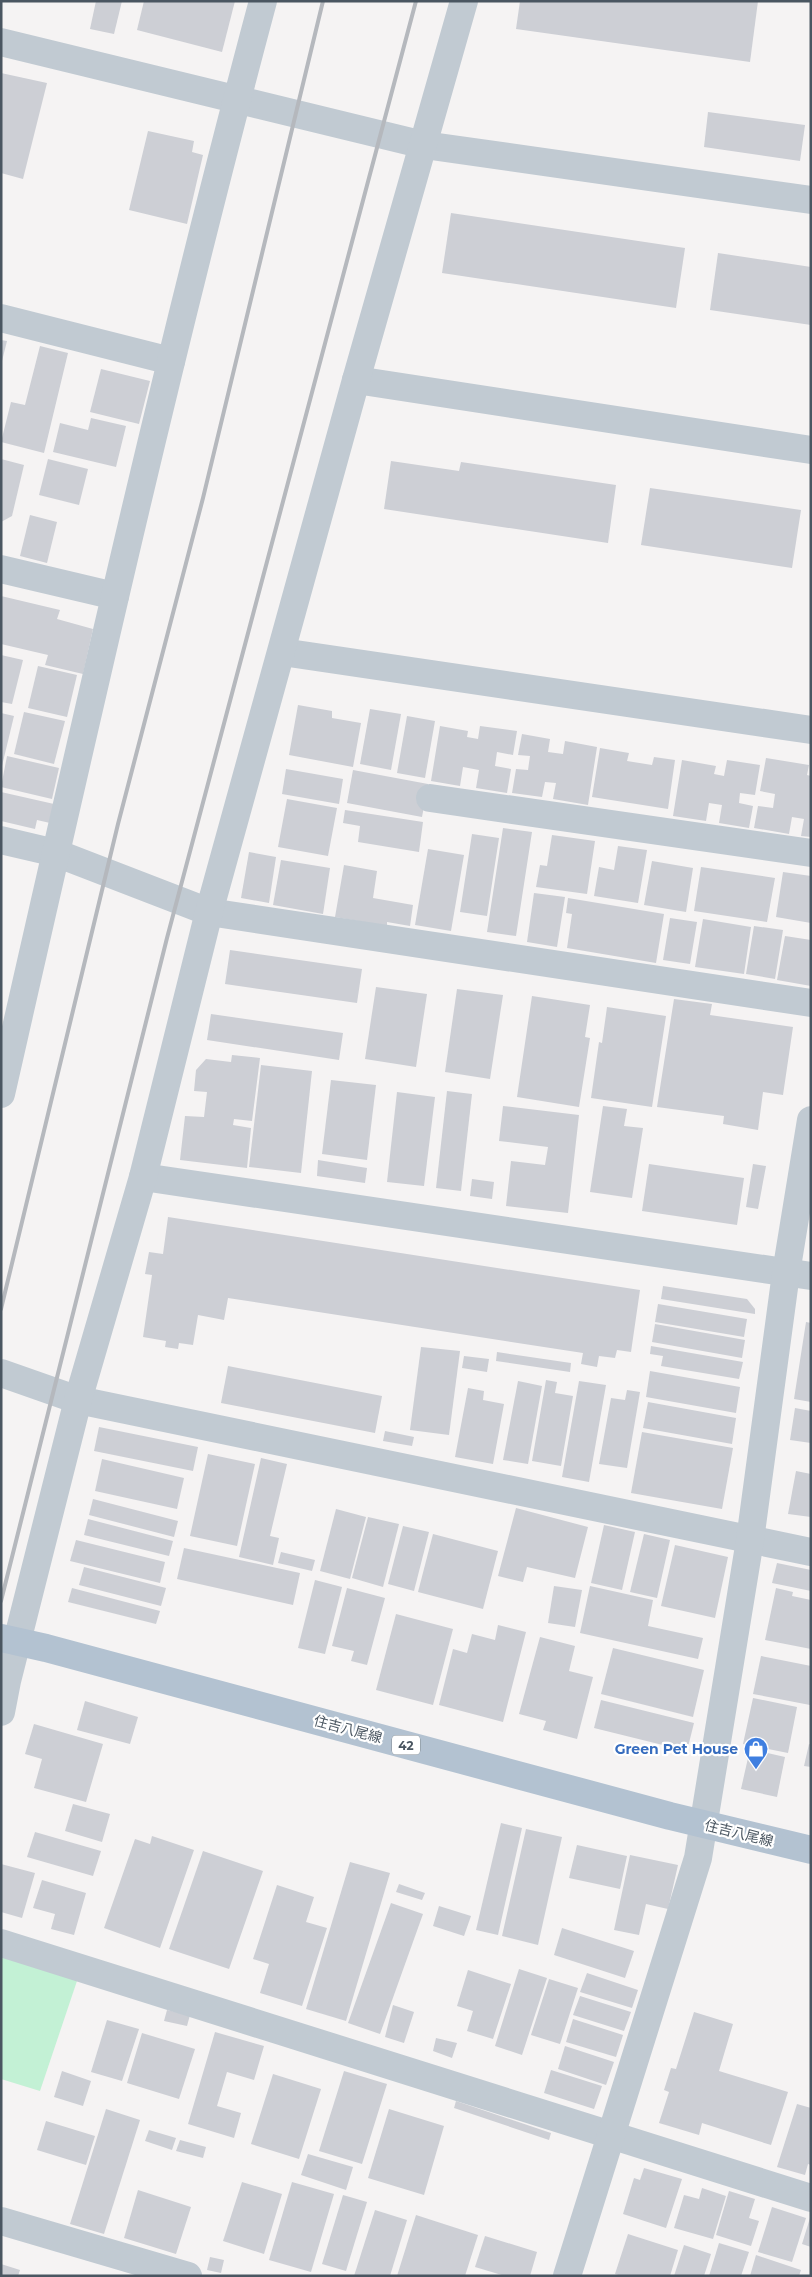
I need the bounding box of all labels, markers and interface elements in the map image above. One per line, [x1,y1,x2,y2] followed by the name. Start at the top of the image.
[312,1711,384,1747] street label: 住吉八尾線
[392,1736,420,1754] road number: 42
[743,1736,769,1770] shop icon: Green Pet House
[615,1740,738,1758] place label: Green Pet House
[703,1816,775,1850] street label: 住吉八尾線

